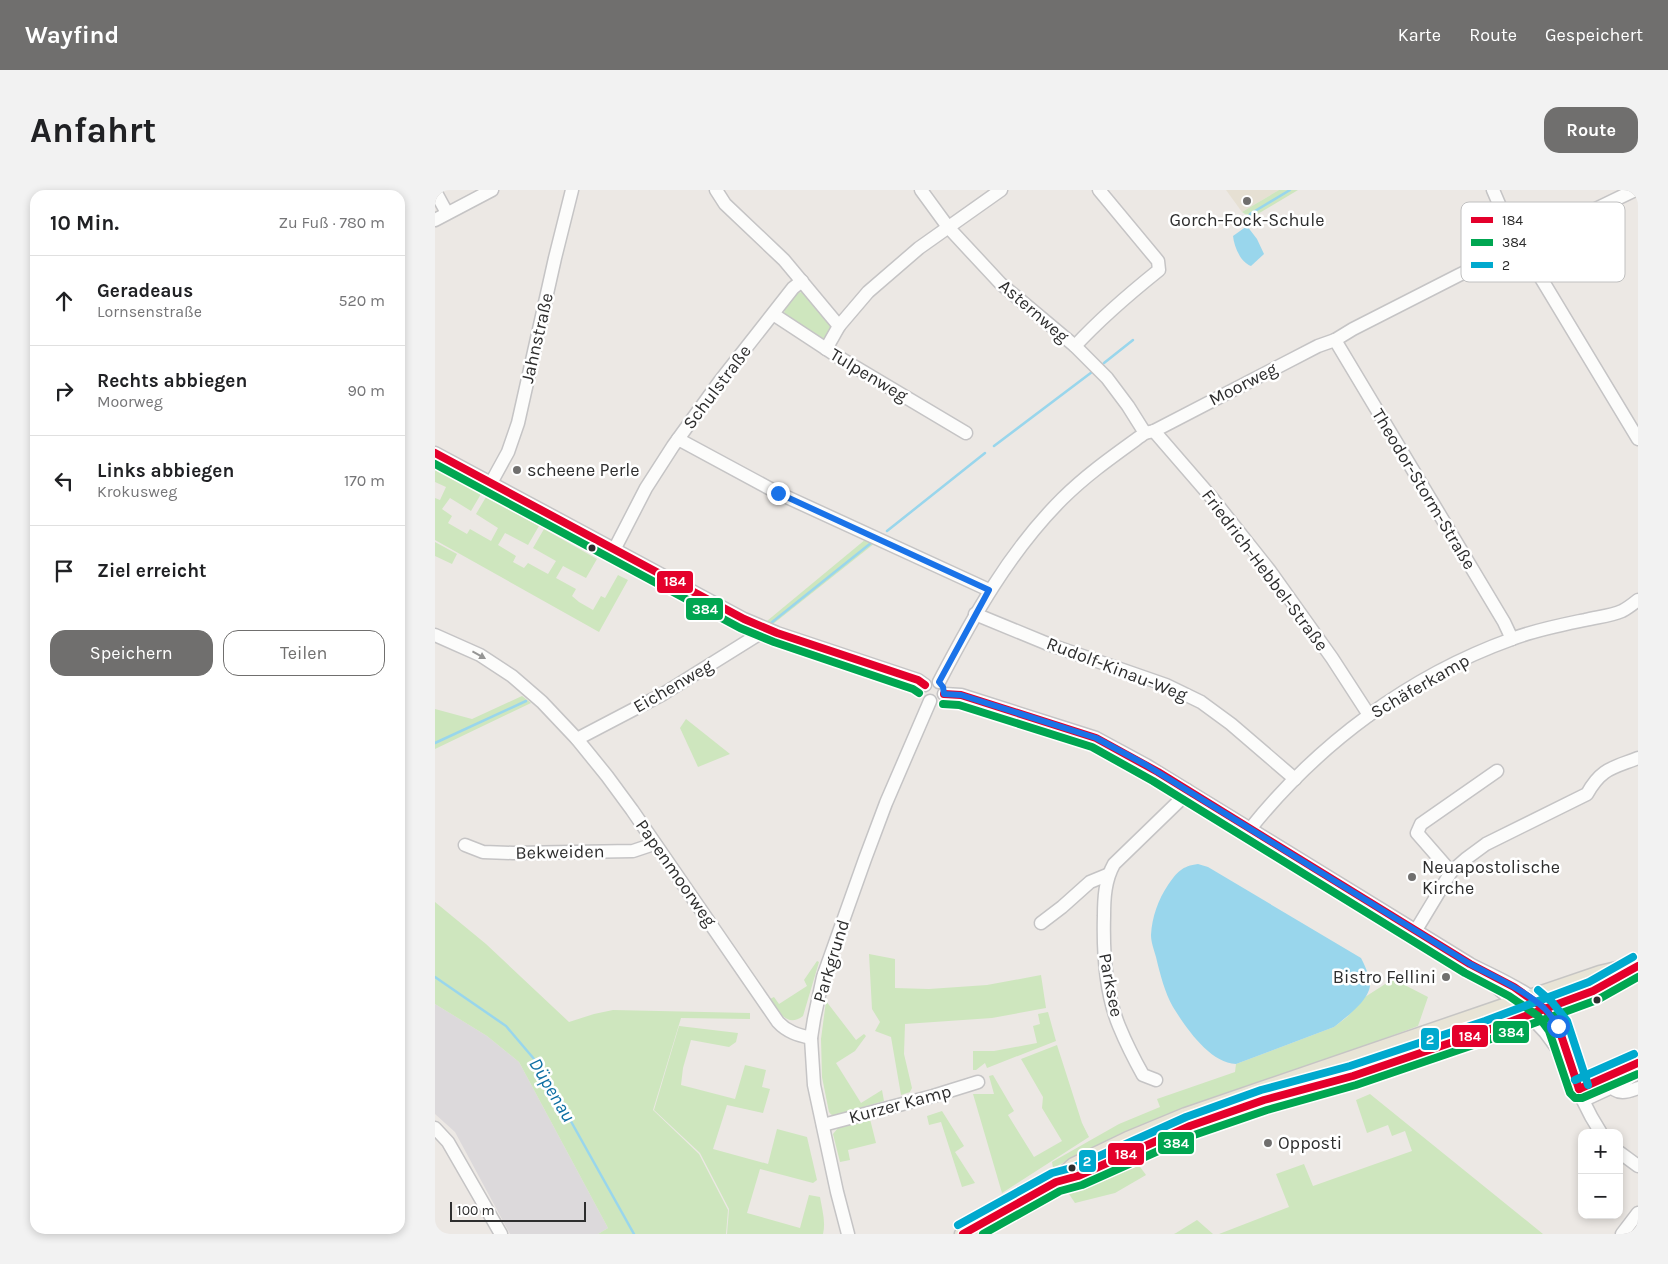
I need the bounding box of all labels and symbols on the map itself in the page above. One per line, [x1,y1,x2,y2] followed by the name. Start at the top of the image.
[1241,195,1253,207] marker: Gorch-Fock-Schule
[1461,202,1625,282] legend
[1169,209,1325,231] place label: Gorch-Fock-Schule
[1502,212,1523,229] text: 184
[1502,234,1527,251] text: 384
[1502,257,1510,274] text: 2
[994,275,1074,347] street label: Asternweg
[516,291,558,385] street label: Jahnstraße
[678,340,756,434] street label: Schulstraße
[826,343,912,407] street label: Tulpenweg
[1205,357,1281,411] street label: Moorweg
[1367,405,1481,573] street label: Theodor-Storm-Straße
[527,459,639,481] place label: scheene Perle
[511,464,523,476] marker: scheene Perle
[767,482,790,505] route end
[1197,485,1333,655] street label: Friedrich-Hebbel-Straße
[587,543,597,553] unlabelled marker
[656,570,694,594] line badge: 184
[664,573,687,590] text: 184
[685,597,724,621] line badge: 384
[692,601,719,618] text: 384
[1043,632,1191,706] street label: Rudolf-Kinau-Weg
[1367,649,1473,723] street label: Schäferkamp
[472,651,487,659] one-way arrow
[629,654,717,718] street label: Eichenweg
[631,815,721,931] street label: Papenmoorweg
[515,840,605,864] street label: Bekweiden
[1422,856,1560,899] place label: Neuapostolische Kirche
[1406,871,1418,883] marker: Neuapostolische Kirche
[808,917,854,1005] street label: Parkgrund
[1094,951,1128,1019] street label: Parksee
[1333,966,1436,988] place label: Bistro Fellini
[1440,971,1452,983] marker: Bistro Fellini
[1592,995,1602,1005] unlabelled marker
[1547,1015,1570,1038] route start
[1492,1020,1530,1044] line badge: 384
[1451,1024,1489,1048] line badge: 184
[1498,1024,1525,1041] text: 384
[1420,1027,1440,1051] line badge: 2
[1459,1028,1482,1045] text: 184
[1426,1031,1434,1048] text: 2
[524,1054,580,1126] water label: Düpenau
[846,1080,954,1128] street label: Kurzer Kamp
[1157,1131,1195,1155] line badge: 384
[1278,1132,1342,1154] place label: Opposti
[1163,1135,1190,1152] text: 384
[1262,1137,1274,1149] marker: Opposti
[1107,1142,1145,1166] line badge: 184
[1115,1146,1138,1163] text: 184
[1078,1149,1097,1173] line badge: 2
[1083,1153,1091,1170] text: 2
[1067,1163,1077,1173] unlabelled marker
[450,1199,586,1222] scale bar

